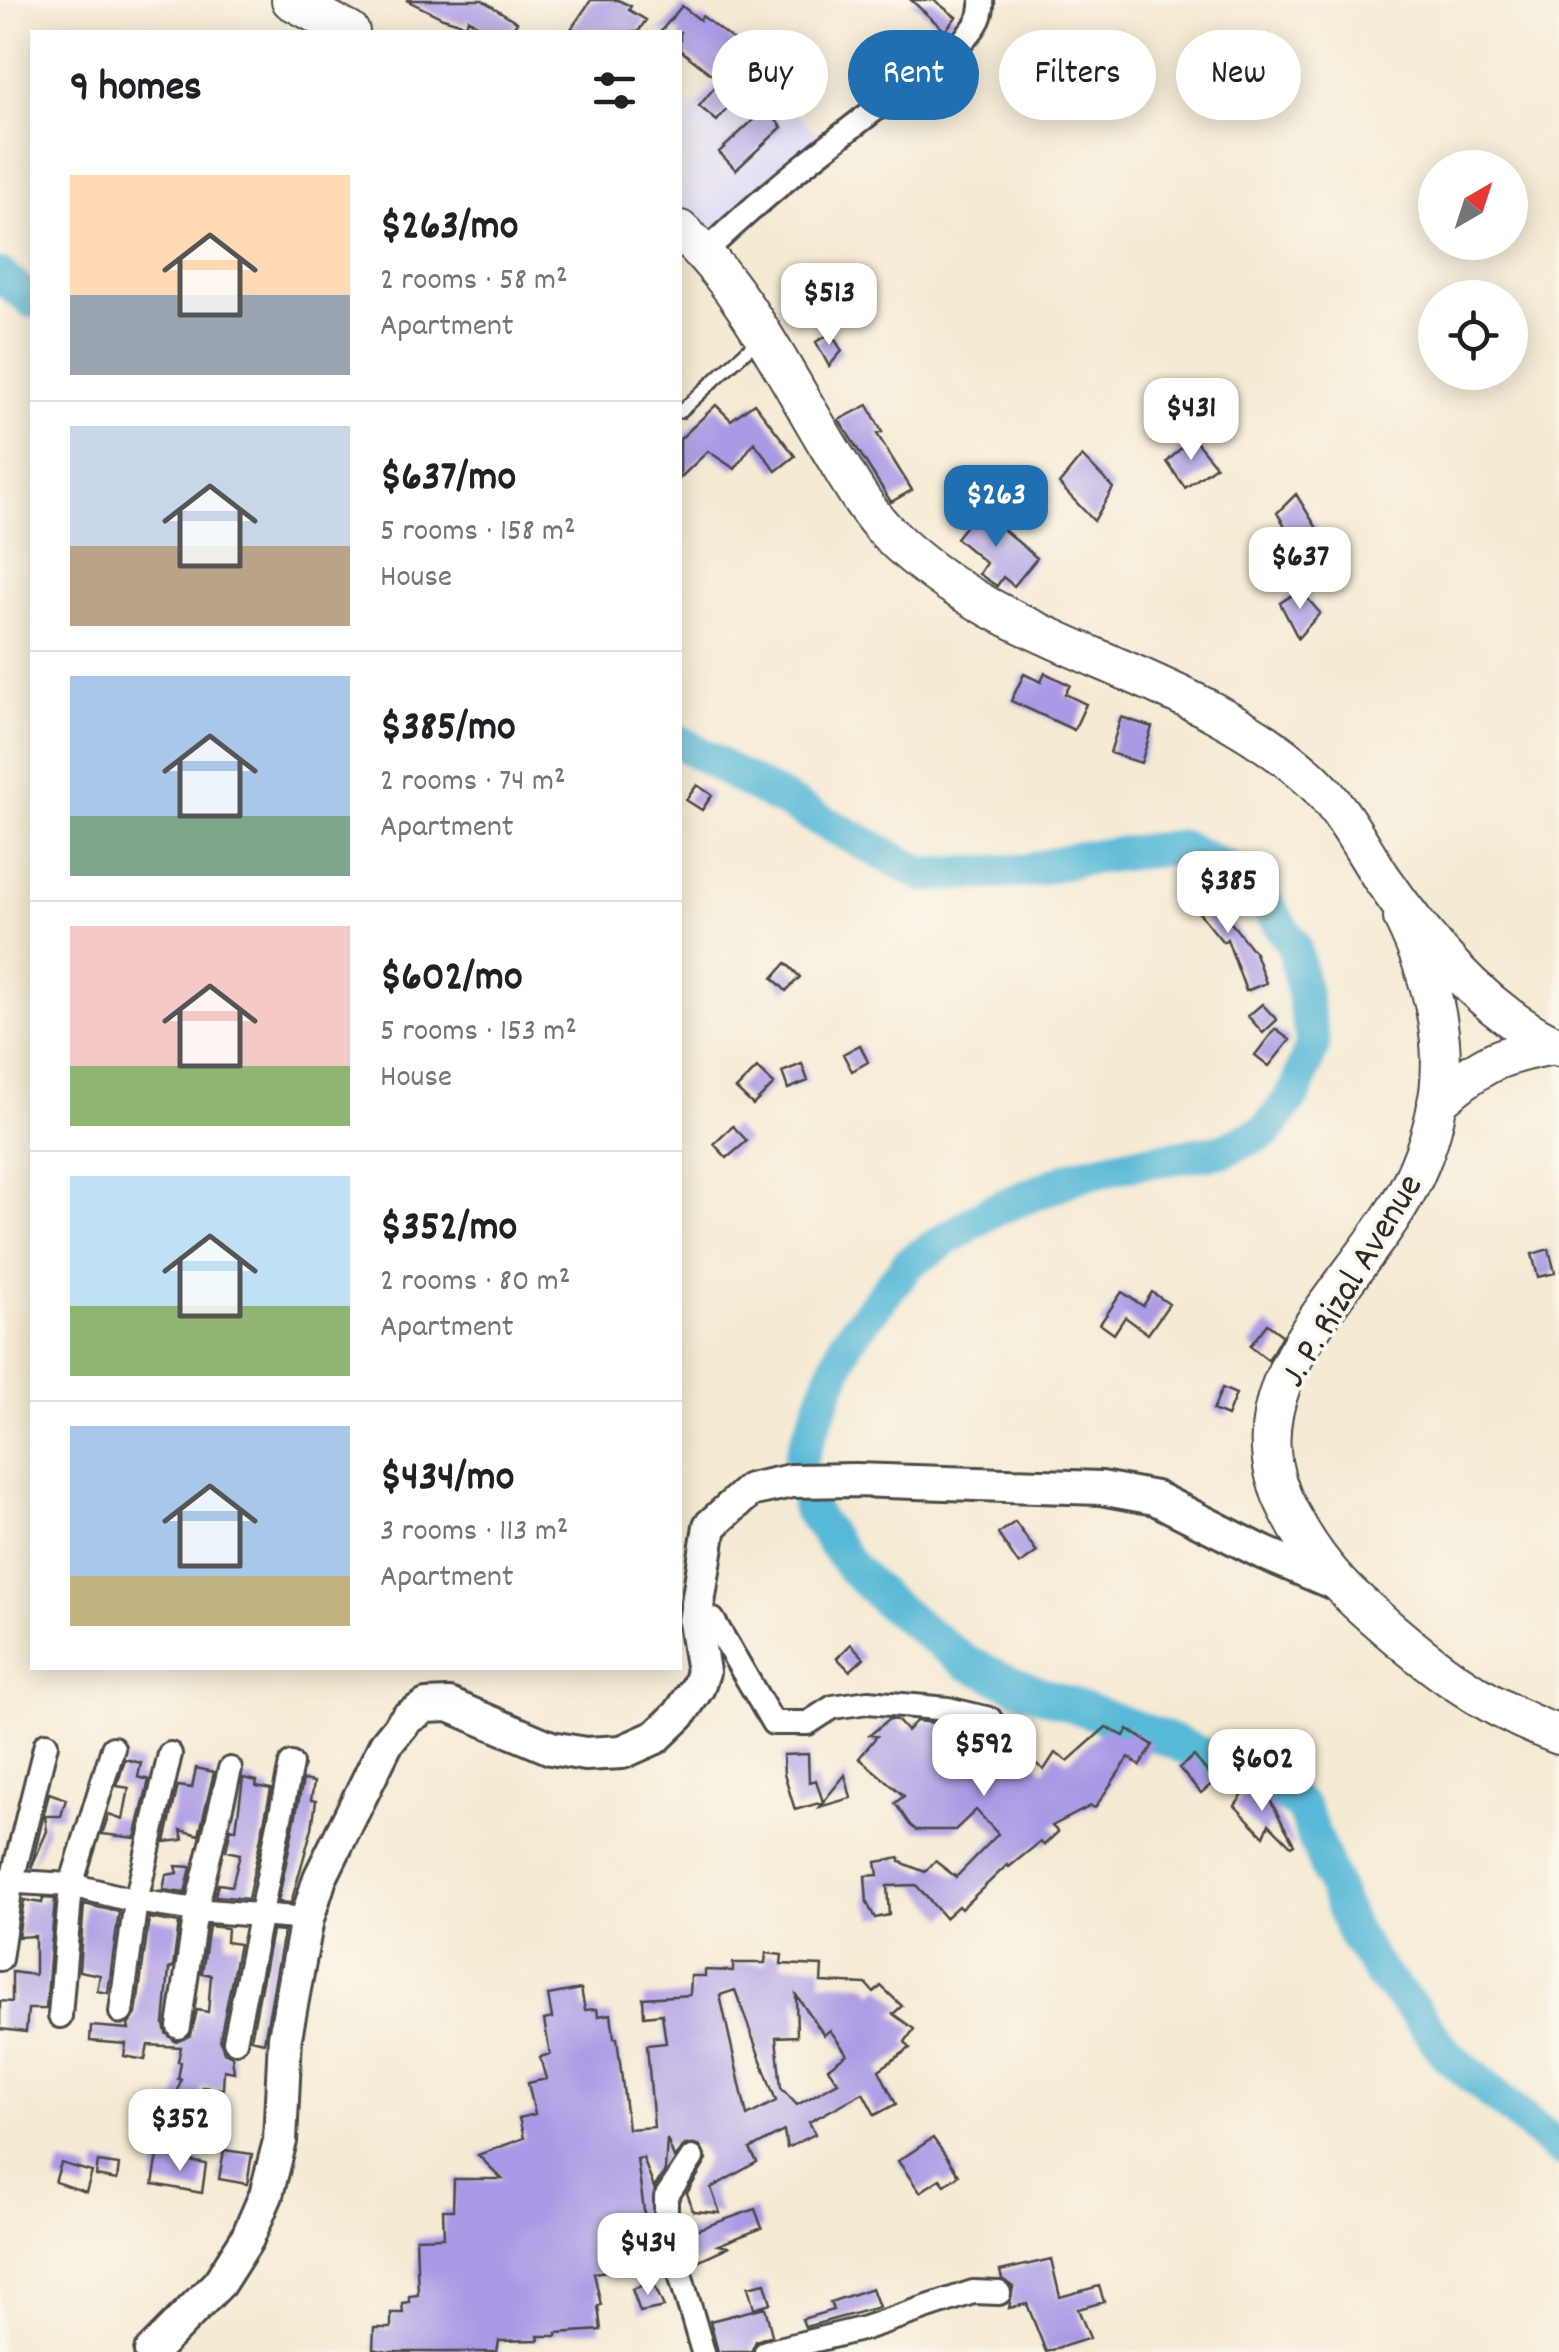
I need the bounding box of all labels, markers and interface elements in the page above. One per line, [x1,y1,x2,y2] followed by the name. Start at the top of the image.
[712,30,828,120] chip: Buy
[848,30,979,120] chip: Rent
[999,30,1156,120] chip: Filters
[1176,30,1301,120] chip: New
[70,60,202,120] text: 9 homes
[587,63,642,118] icon: filters
[1418,150,1528,260] north arrow
[1418,150,1528,390] map controls
[380,199,518,259] text: $263/mo
[150,215,270,335] icon: home
[380,259,568,305] text: 2 rooms · 58 m²
[770,263,888,348] pin: $513
[803,272,855,318] text: $513
[1418,280,1528,390] button: locate
[380,305,514,351] text: Apartment
[1132,378,1250,463] pin: $431
[1166,387,1216,433] text: $431
[380,450,516,510] text: $637/mo
[937,465,1055,550] pin: $263
[150,466,270,586] icon: home
[966,474,1026,520] text: $263
[380,510,576,556] text: 5 rooms · 158 m²
[1241,527,1359,612] pin: $637
[1271,536,1329,582] text: $637
[380,556,452,602] text: House
[380,700,516,760] text: $385/mo
[150,716,270,836] icon: home
[380,760,566,806] text: 2 rooms · 74 m²
[380,806,514,852] text: Apartment
[1169,851,1287,936] pin: $385
[1199,860,1257,906] text: $385
[380,950,523,1010] text: $602/mo
[150,966,270,1086] icon: home
[380,1010,577,1056] text: 5 rooms · 153 m²
[380,1056,452,1102] text: House
[1268,1165,1439,1399] street label: J. P. Rizal Avenue
[380,1200,517,1260] text: $352/mo
[150,1216,270,1336] icon: home
[380,1260,570,1306] text: 2 rooms · 80 m²
[380,1306,514,1352] text: Apartment
[380,1450,514,1510] text: $434/mo
[150,1466,270,1586] icon: home
[380,1510,569,1556] text: 3 rooms · 113 m²
[380,1556,514,1602] text: Apartment
[925,1714,1043,1799] pin: $592
[954,1723,1014,1769] text: $592
[1203,1729,1321,1814] pin: $602
[1230,1738,1294,1784] text: $602
[121,2089,239,2174] pin: $352
[150,2098,210,2144] text: $352
[589,2213,707,2298] pin: $434
[620,2222,677,2268] text: $434

